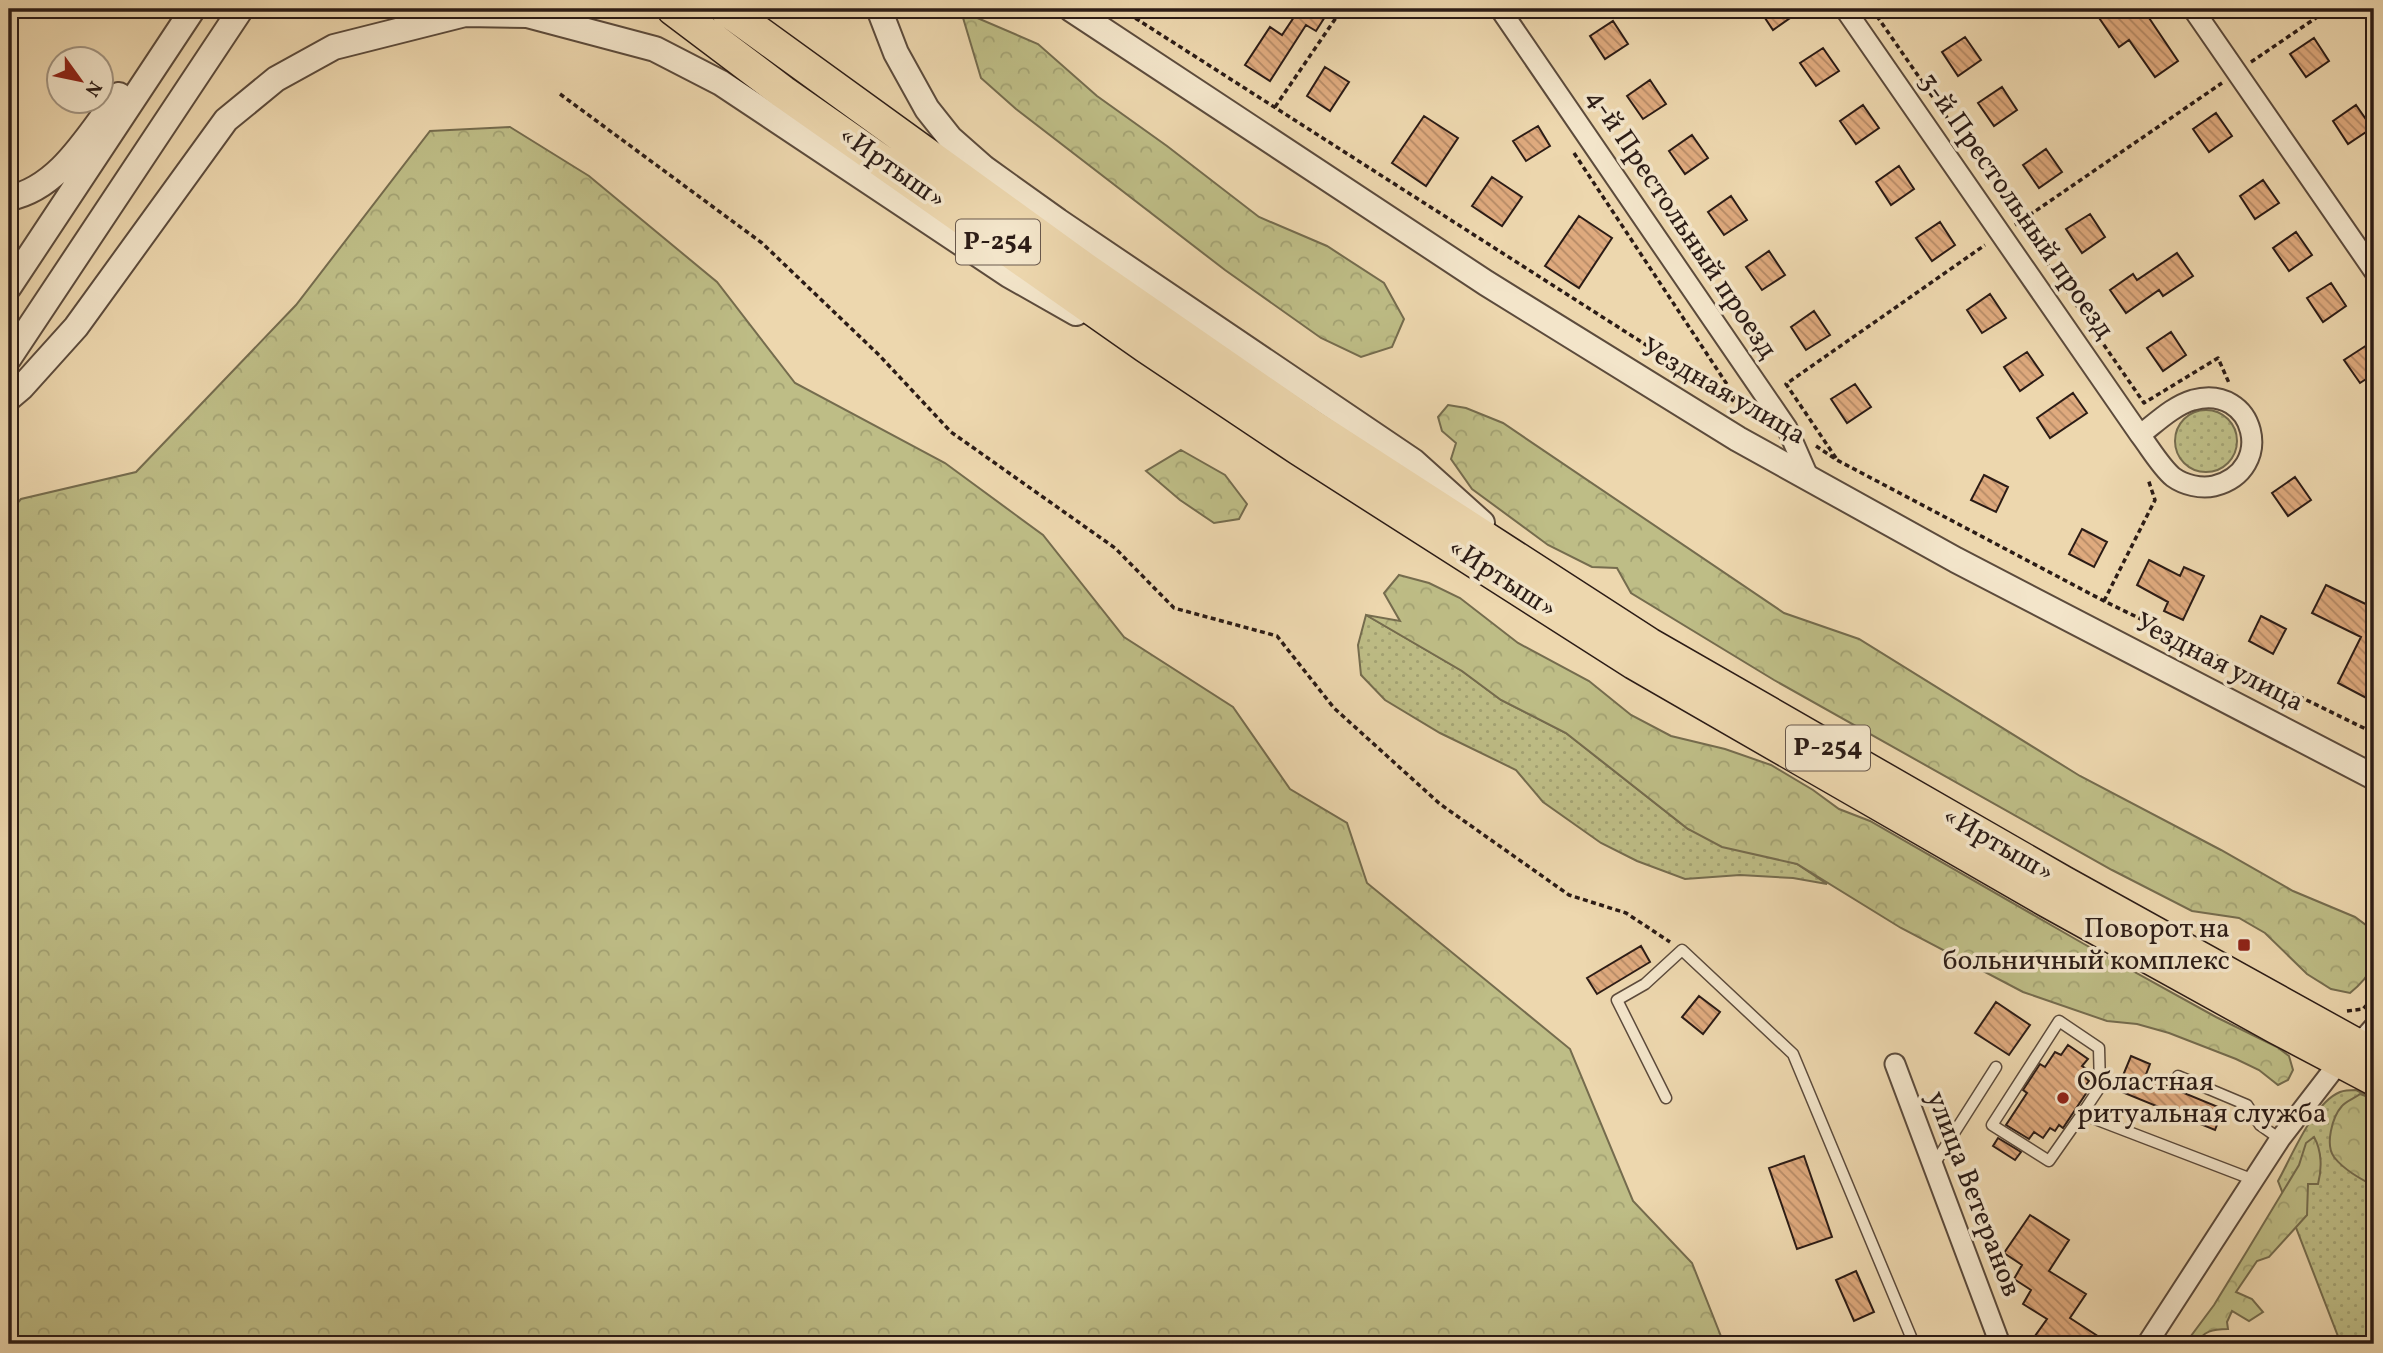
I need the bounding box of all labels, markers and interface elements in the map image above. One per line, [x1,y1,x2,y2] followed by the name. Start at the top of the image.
[46,46,116,116] north arrow
[1909,65,2123,347] street label: 3-й Престольный проезд
[78,75,107,101] text: N
[1576,81,1786,367] street label: 4-й Престольный проезд
[831,117,953,219] street label: «Иртыш»
[956,219,1040,264] road number: Р-254
[1633,329,1813,455] street label: Уездная улица
[1440,529,1564,629] street label: «Иртыш»
[2128,604,2310,722] street label: Уездная улица
[1786,726,1870,770] road number: Р-254
[1935,797,2061,893] street label: «Иртыш»
[1943,910,2230,981] place label: Поворот на больничный комплекс
[2236,937,2252,953] marker: Поворот на больничный комплекс
[2077,1063,2327,1134] place label: Областная ритуальная служба
[1916,1085,2030,1303] street label: улица Ветеранов
[2055,1090,2071,1106] marker: Областная ритуальная служба

